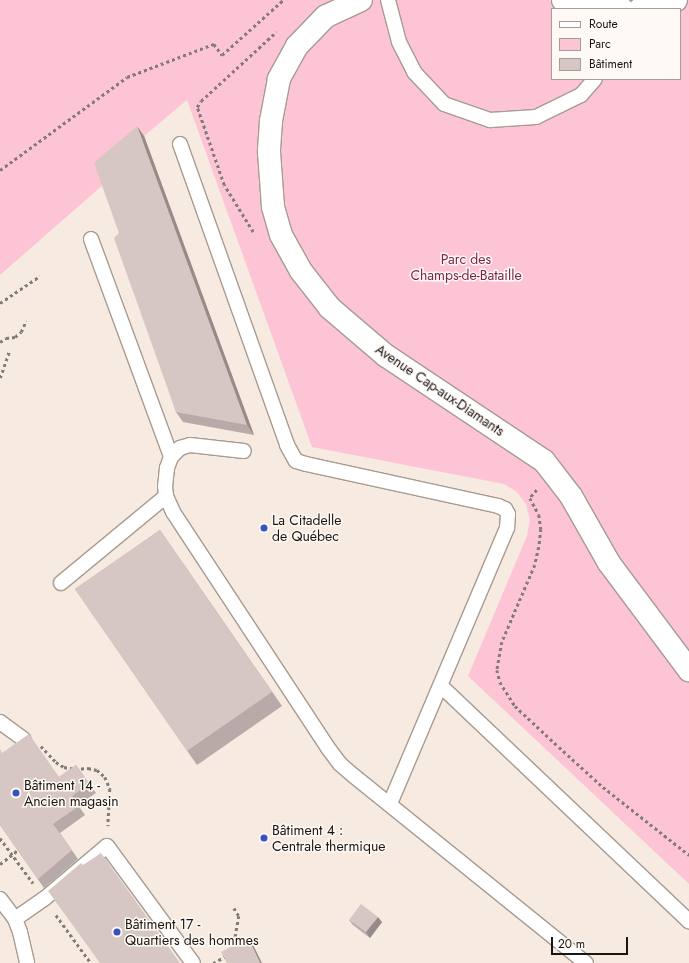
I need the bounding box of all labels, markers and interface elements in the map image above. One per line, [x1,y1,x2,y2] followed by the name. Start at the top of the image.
[551,8,681,80] legend
[589,15,618,33] text: Route
[589,35,611,53] text: Parc
[589,55,632,73] text: Bâtiment
[410,251,522,284] park label: Parc des Champs-de-Bataille
[372,341,508,439] street label: Avenue Cap-aux-Diamants
[272,512,341,544] place label: La Citadelle de Québec
[259,523,269,533] marker: La Citadelle de Québec
[24,777,119,810] place label: Bâtiment 14 - Ancien magasin
[11,788,21,798] marker: Bâtiment 14 - Ancien magasin
[272,822,385,854] place label: Bâtiment 4 : Centrale thermique
[259,833,269,843] marker: Bâtiment 4 : Centrale thermique
[125,916,259,948] place label: Bâtiment 17 - Quartiers des hommes
[112,927,122,937] marker: Bâtiment 17 - Quartiers des hommes
[553,929,630,955] scale bar
[558,935,585,953] text: 20 m

